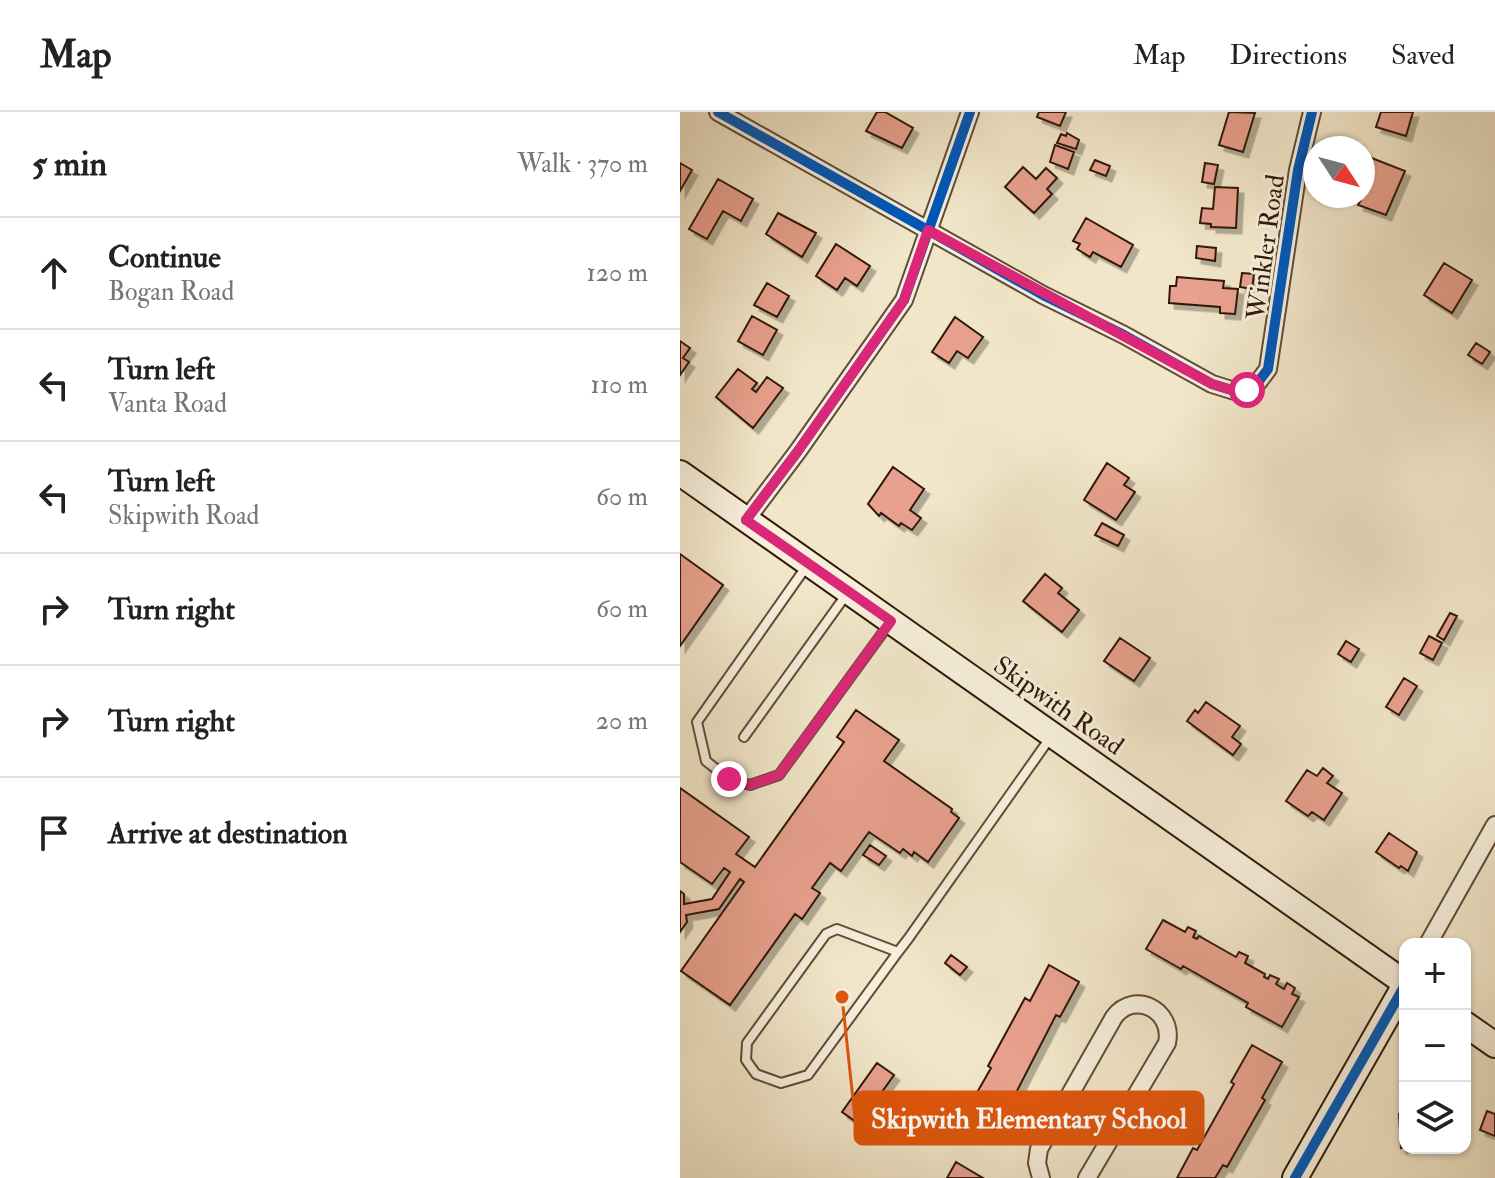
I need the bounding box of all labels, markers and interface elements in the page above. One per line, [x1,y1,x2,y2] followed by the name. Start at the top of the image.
[40,31,111,79] text: Map
[1133,38,1186,73] text: Map
[1230,38,1347,73] text: Directions
[1391,38,1455,73] text: Saved
[1303,136,1375,208] north arrow
[32,143,107,186] text: 5 min
[517,148,648,180] text: Walk · 370 m
[1240,172,1292,323] street label: Winkler Road
[108,239,221,276] text: Continue
[32,251,76,295] icon: ahead
[587,257,648,289] text: 120 m
[108,276,234,308] text: Bogan Road
[108,351,215,388] text: Turn left
[32,363,76,407] icon: left
[591,369,648,401] text: 110 m
[1229,372,1265,408] route start
[108,388,227,420] text: Vanta Road
[108,463,215,500] text: Turn left
[32,475,76,519] icon: left
[596,481,648,513] text: 60 m
[108,500,259,532] text: Skipwith Road
[32,587,76,631] icon: right
[108,591,235,628] text: Turn right
[596,593,648,625] text: 60 m
[987,649,1130,763] street label: Skipwith Road
[32,699,76,743] icon: right
[108,703,235,740] text: Turn right
[596,705,648,737] text: 20 m
[711,761,747,797] route end
[32,811,76,855] icon: arrive
[108,815,348,852] text: Arrive at destination
[1399,938,1471,1154] map controls
[1399,938,1471,1010] button: +
[1399,1010,1471,1082] button: −
[1399,1082,1471,1154] button: layers
[855,1092,1203,1144] callout: Skipwith Elementary School
[871,1102,1188,1137] text: Skipwith Elementary School

